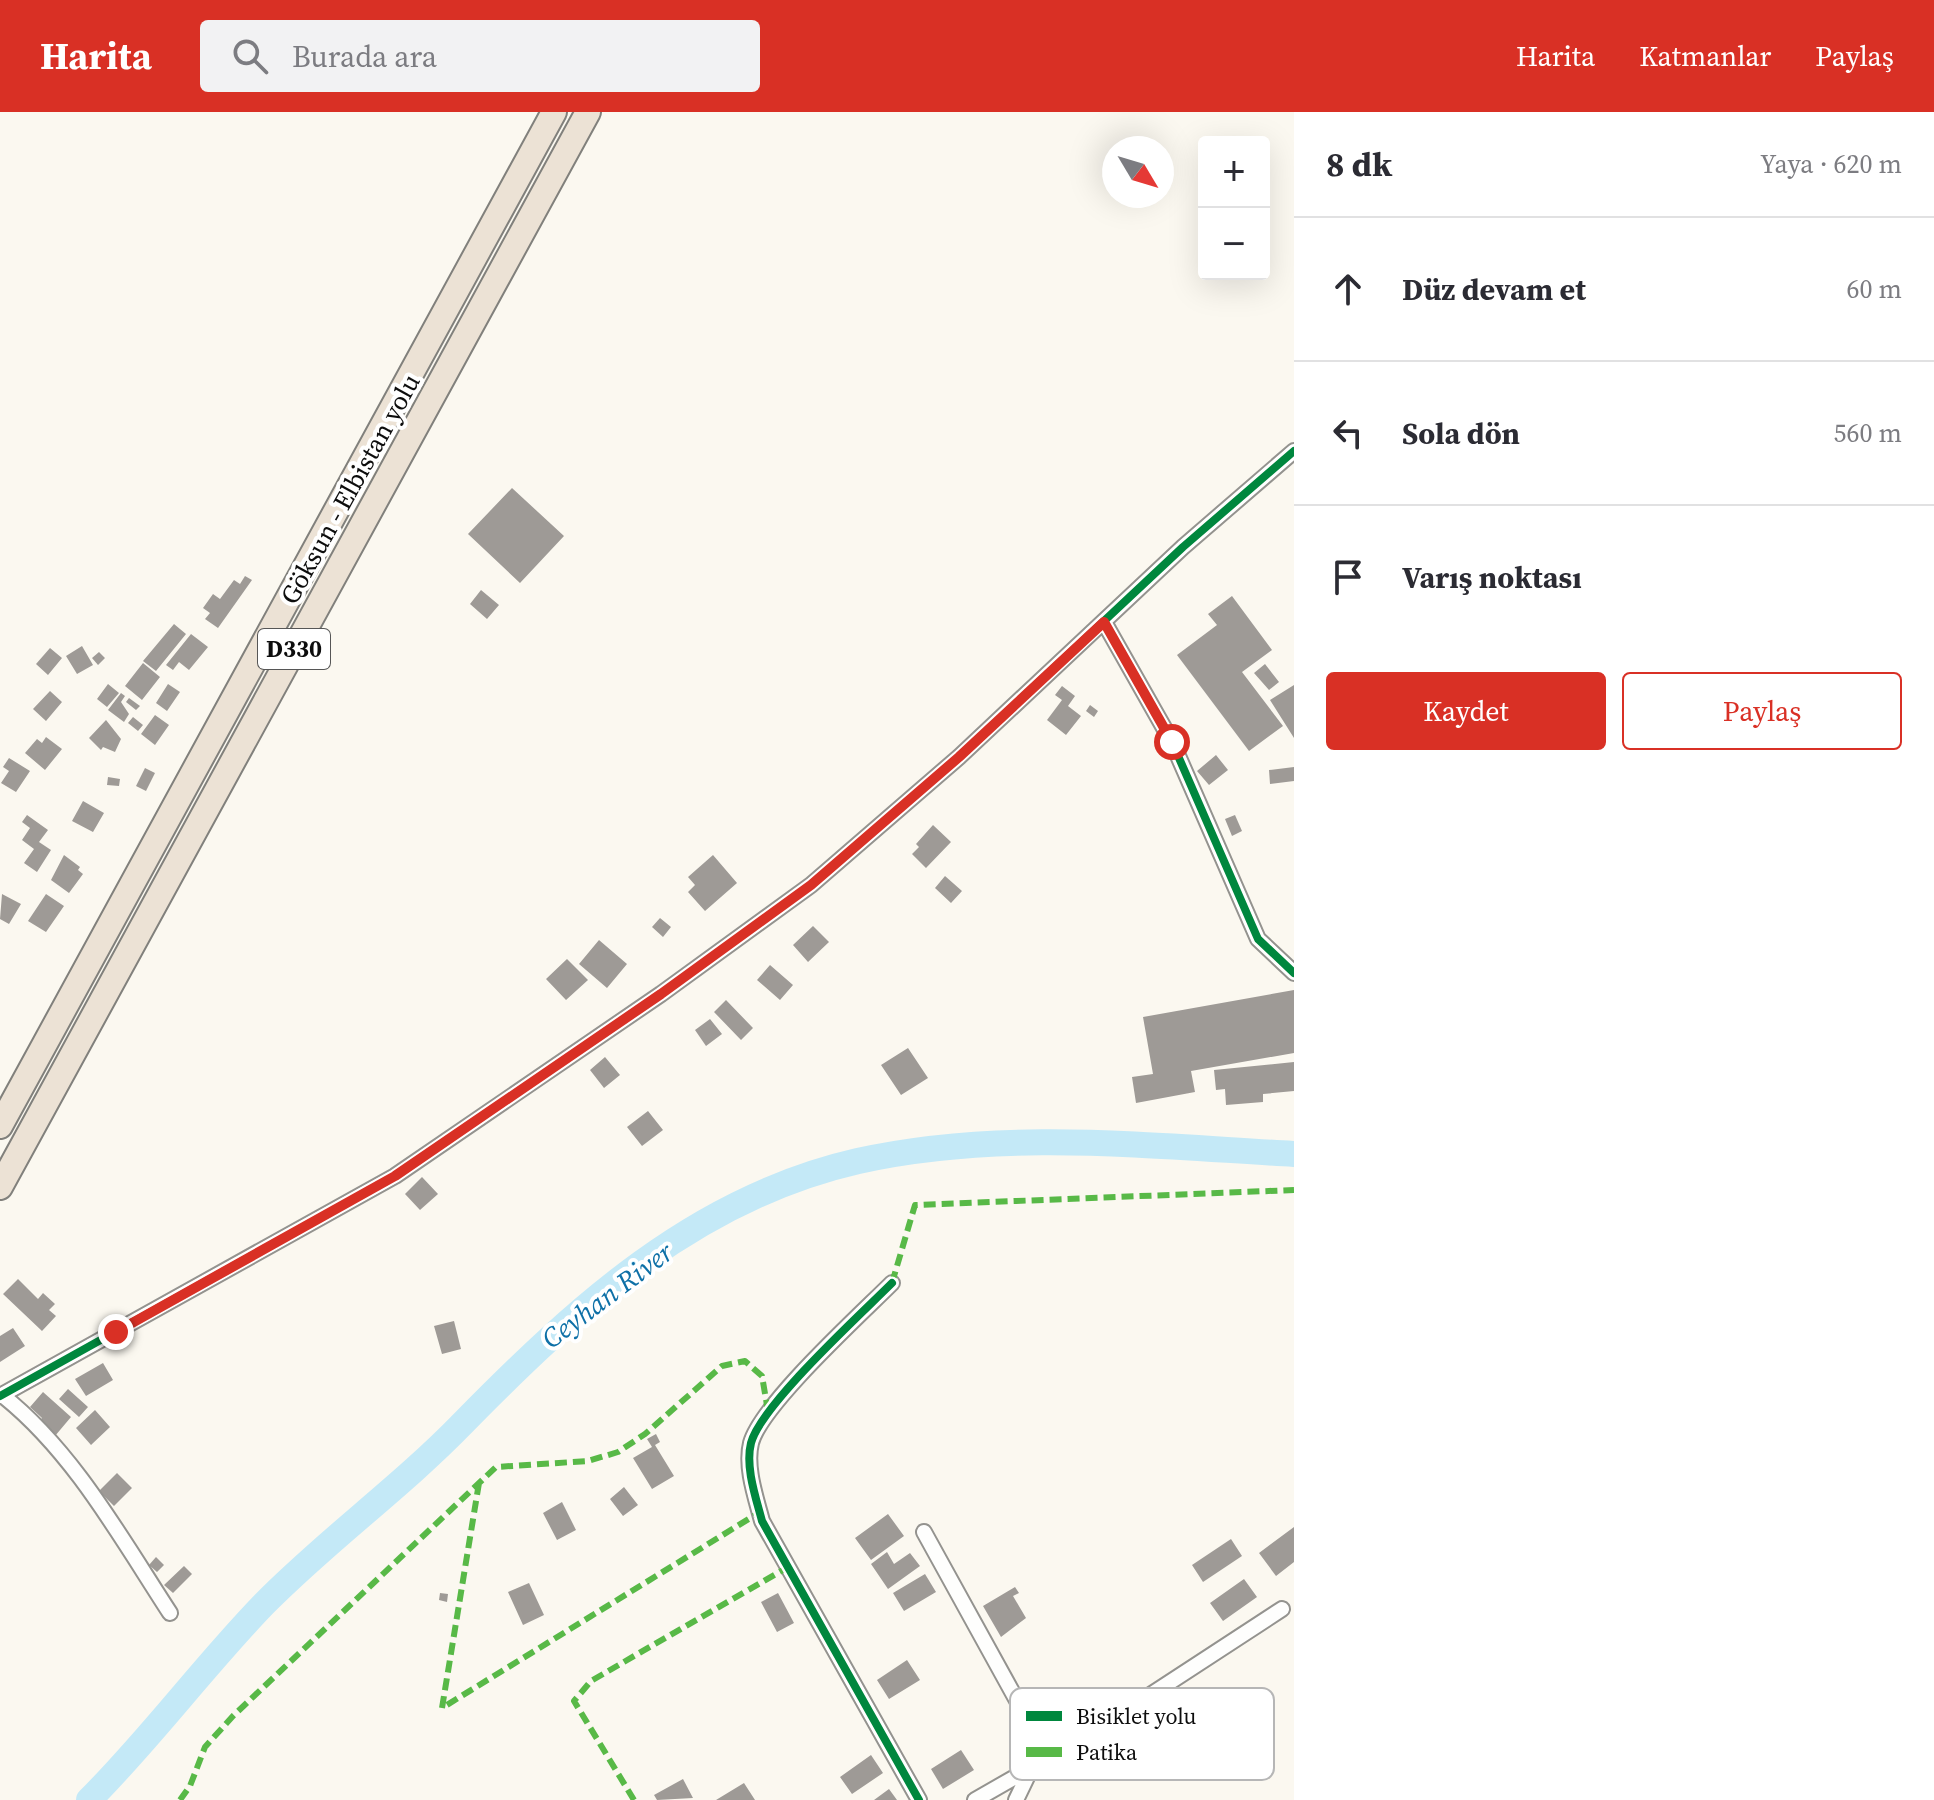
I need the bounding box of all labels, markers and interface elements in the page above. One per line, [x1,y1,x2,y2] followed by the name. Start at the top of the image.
[200,20,760,92] search box
[40,30,152,82] text: Harita
[228,34,272,78] icon: search
[292,36,437,77] text: Burada ara
[1516,37,1595,75] text: Harita
[1639,37,1771,75] text: Katmanlar
[1815,37,1894,75] text: Paylaş
[1102,136,1174,208] north arrow
[1198,136,1270,280] map controls
[1198,136,1270,208] button: +
[1326,141,1392,187] text: 8 dk
[1760,146,1902,182] text: Yaya · 620 m
[1198,208,1270,280] button: −
[1326,267,1370,311] icon: ahead
[1402,269,1586,310] text: Düz devam et
[1847,271,1902,307] text: 60 m
[272,367,428,611] street label: Göksun - Elbistan yolu
[1326,411,1370,455] icon: left
[1402,413,1520,454] text: Sola dön
[1834,415,1902,451] text: 560 m
[1326,555,1370,599] icon: arrive
[1402,557,1582,598] text: Varış noktası
[258,629,330,669] road number: D330
[1326,672,1606,750] button: Kaydet
[1622,672,1902,750] button: Paylaş
[1154,724,1190,760] route start
[533,1233,681,1357] water label: Ceyhan River
[98,1314,134,1350] route end
[1010,1688,1274,1780] legend
[1076,1701,1197,1731] text: Bisiklet yolu
[1076,1737,1138,1767] text: Patika

